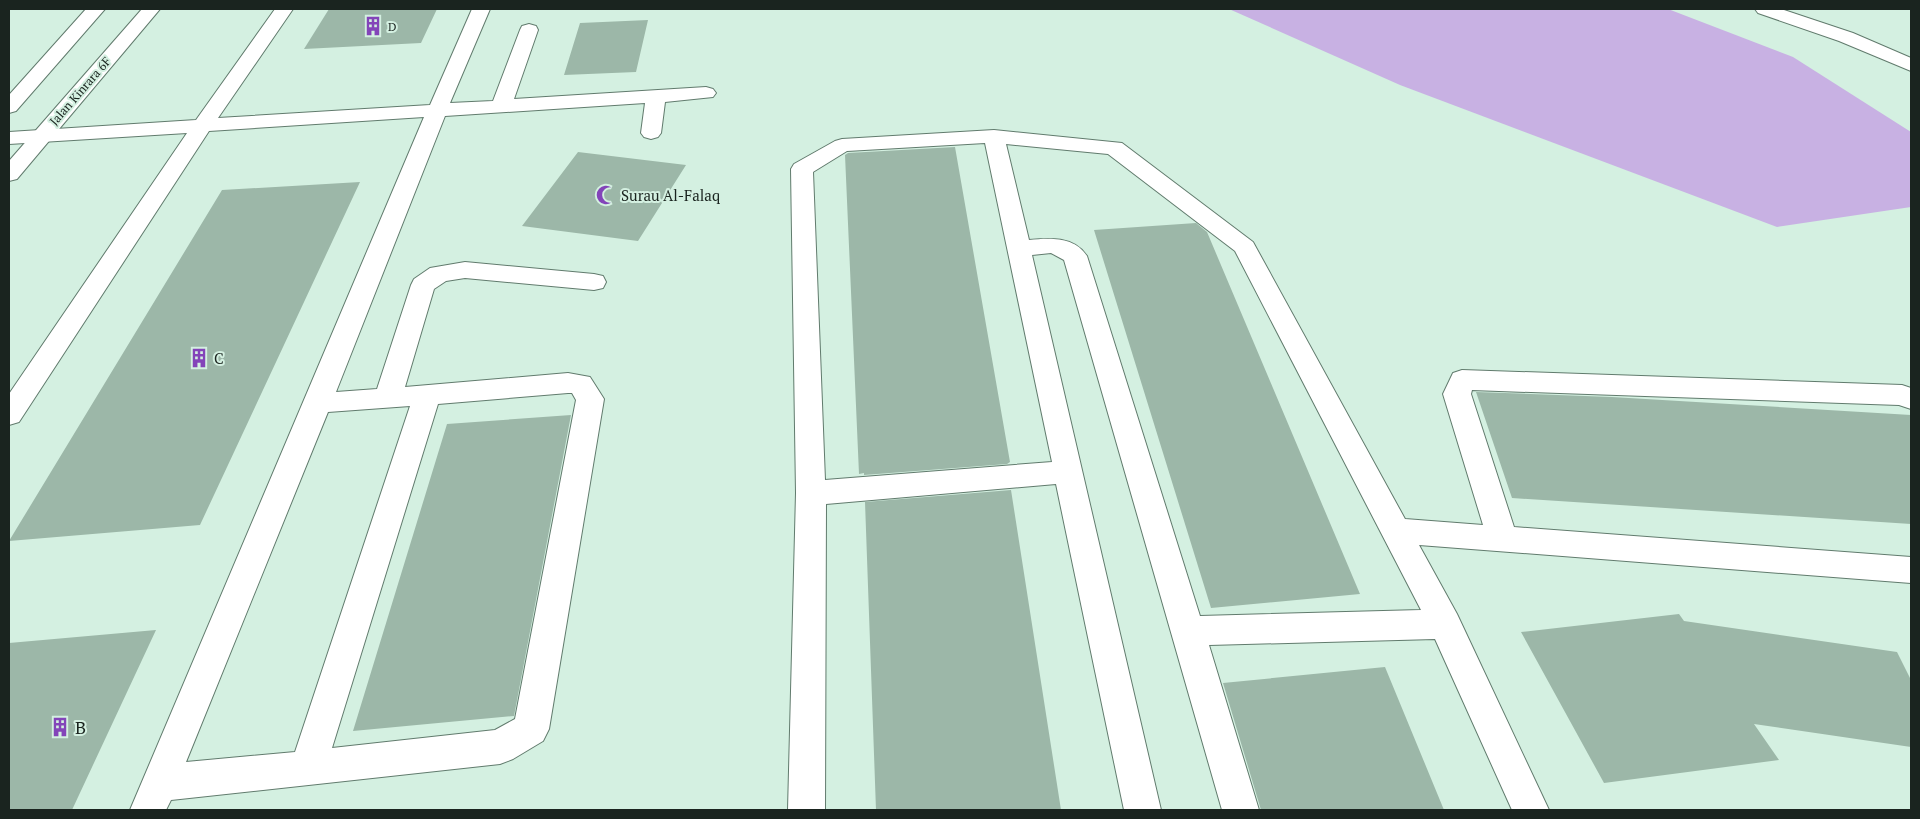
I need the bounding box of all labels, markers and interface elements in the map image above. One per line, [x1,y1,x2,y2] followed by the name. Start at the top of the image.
[362,15,384,37] building icon: D
[388,19,397,34] place label: D
[46,54,114,128] street label: Jalan Kinrara 6F
[595,184,617,206] mosque icon: Surau Al-Falaq
[621,185,720,205] place label: Surau Al-Falaq
[188,347,210,369] building icon: C
[214,348,224,368] place label: C
[75,715,86,739] place label: B
[49,716,71,738] building icon: B

